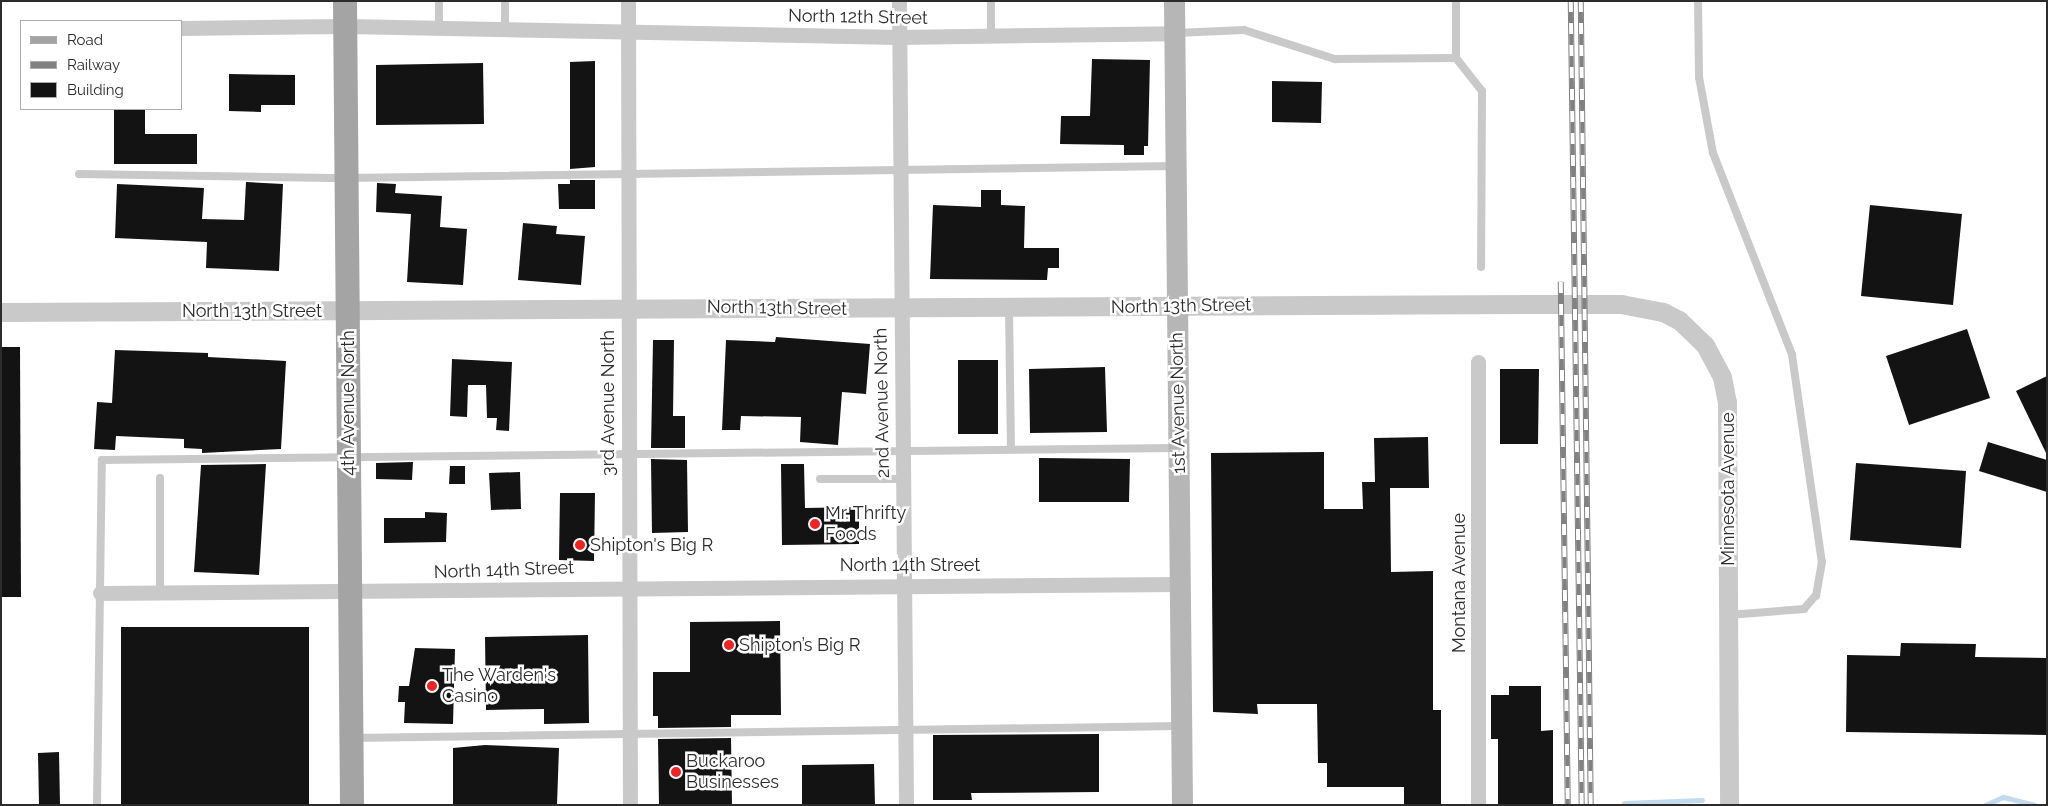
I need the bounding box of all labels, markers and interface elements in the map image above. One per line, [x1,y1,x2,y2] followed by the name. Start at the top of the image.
[788,5,928,29] street label: North 12th Street
[20,20,182,110] legend
[67,31,103,49] text: Road
[67,56,120,74] text: Railway
[67,81,124,99] text: Building
[1111,294,1251,318] street label: North 13th Street
[707,296,847,320] street label: North 13th Street
[182,300,322,322] street label: North 13th Street
[870,327,894,479] street label: 2nd Avenue North
[337,330,359,476] street label: 4th Avenue North
[597,330,619,476] street label: 3rd Avenue North
[1166,332,1190,474] street label: 1st Avenue North
[1717,412,1739,566] street label: Minnesota Avenue
[825,503,907,546] place label: Mr. Thrifty Foods
[1448,513,1470,653] street label: Montana Avenue
[809,518,821,530] marker: Mr. Thrifty Foods
[590,534,713,556] place label: Shipton's Big R
[574,539,586,551] marker: Shipton's Big R
[840,554,980,576] street label: North 14th Street
[433,557,575,583] street label: North 14th Street
[739,634,860,656] place label: Shipton’s Big R
[723,639,735,651] marker: Shipton’s Big R
[442,665,557,708] place label: The Warden's Casino
[426,680,438,692] marker: The Warden's Casino
[686,751,779,794] place label: Buckaroo Businesses
[670,766,682,778] marker: Buckaroo Businesses

